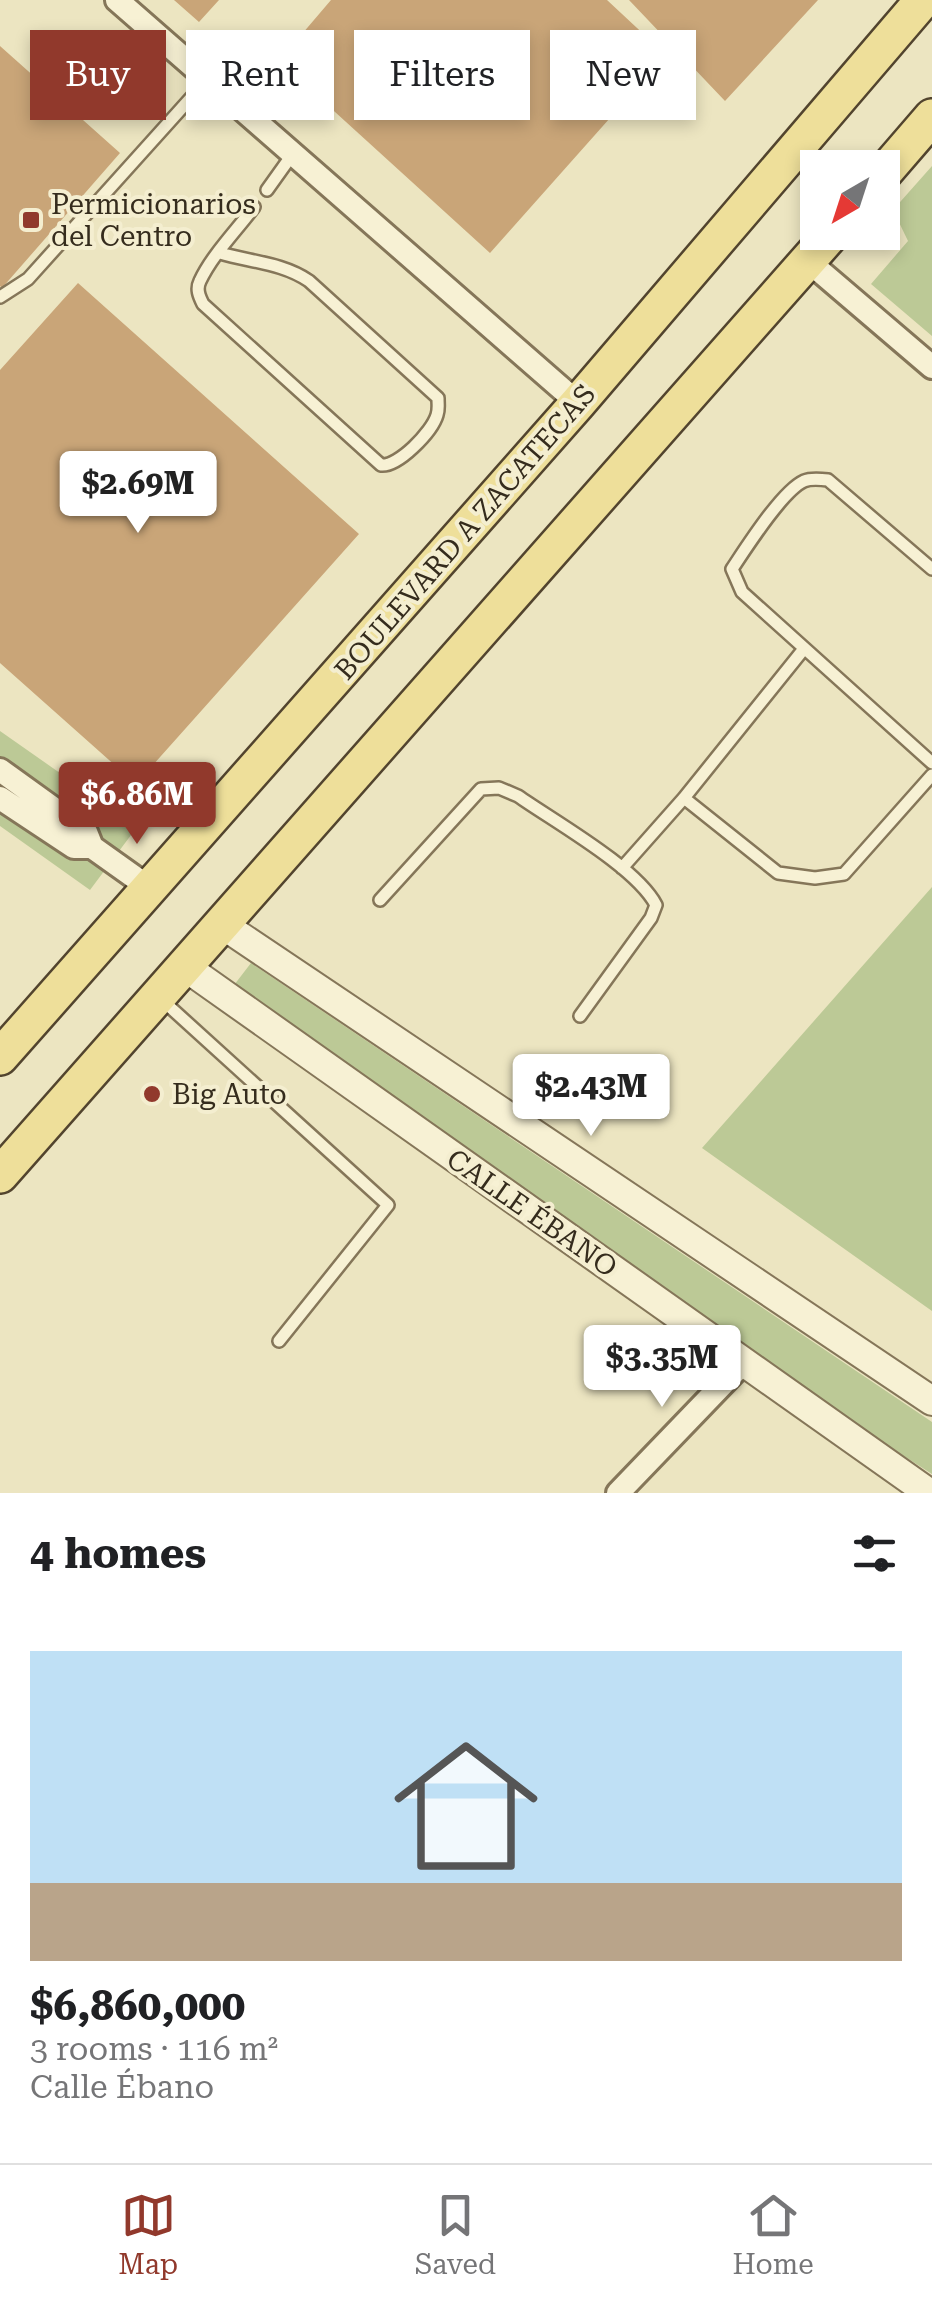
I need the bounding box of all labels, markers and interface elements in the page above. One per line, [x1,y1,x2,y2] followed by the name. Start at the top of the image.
[30,30,166,120] chip: Buy
[186,30,334,120] chip: Rent
[354,30,530,120] chip: Filters
[550,30,696,120] chip: New
[800,150,900,250] north arrow
[800,150,900,250] map controls
[51,188,256,253] place label: Permicionarios del Centro
[20,209,42,231] marker: Permicionarios del Centro
[328,378,602,686] street label: BOULEVARD A ZACATECAS
[57,451,219,536] pin: $2.69M
[82,464,194,502] text: $2.69M
[56,762,218,847] pin: $6.86M
[81,775,193,813] text: $6.86M
[510,1054,672,1139] pin: $2.43M
[535,1067,647,1105] text: $2.43M
[172,1078,287,1111] place label: Big Auto
[141,1083,163,1105] marker: Big Auto
[441,1141,624,1284] street label: CALLE ÉBANO
[581,1325,743,1410] pin: $3.35M
[606,1338,718,1376] text: $3.35M
[847,1526,902,1581] icon: filters
[30,1529,206,1578] text: 4 homes
[376,1716,556,1896] icon: home
[30,1981,245,2030] text: $6,860,000
[30,2030,278,2068] text: 3 rooms · 116 m²
[30,2068,214,2106] text: Calle Ébano
[118,2188,178,2281] tab: Map
[415,2188,496,2281] tab: Saved
[733,2188,814,2281] tab: Home

